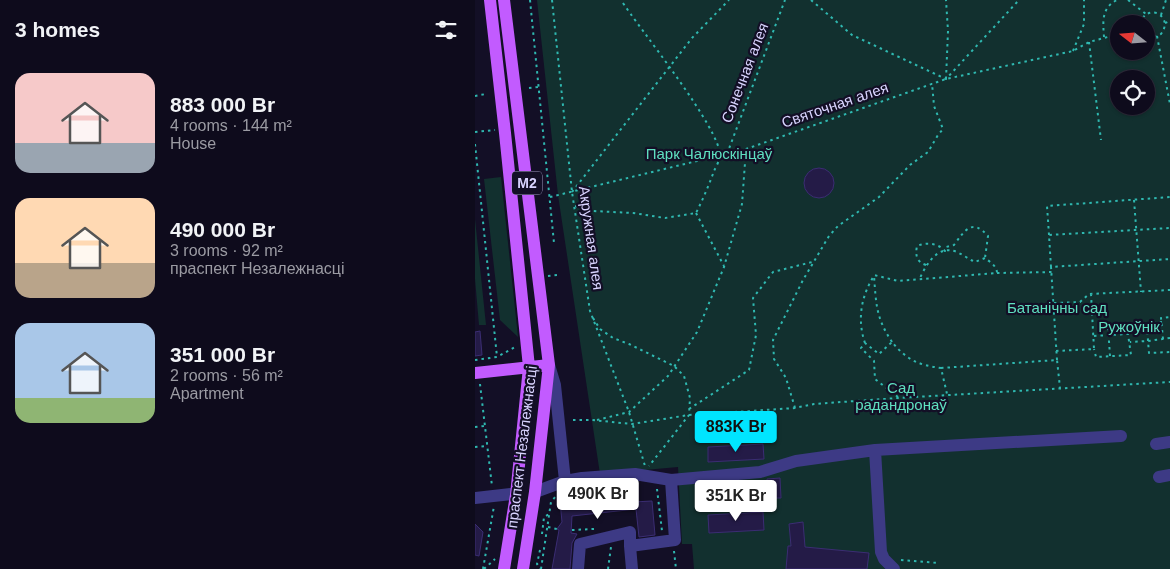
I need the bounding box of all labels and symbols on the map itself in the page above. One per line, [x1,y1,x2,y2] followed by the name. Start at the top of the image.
[1110,15,1155,60] north arrow
[718,20,771,125] street label: Сонечная алея
[779,78,890,131] street label: Святочная алея
[646,145,773,162] park label: Парк Чалюскінцаў
[512,172,542,194] road number: М2
[576,185,607,291] street label: Акружная алея
[1007,299,1107,316] park label: Батанічны сад
[1098,318,1160,335] park label: Ружоўнік
[503,365,540,529] street label: праспект Незалежнасці
[855,379,947,413] park label: Сад радандронаў
[690,410,782,453] pin: 883K Br
[552,478,644,520] pin: 490K Br
[690,480,782,522] pin: 351K Br

